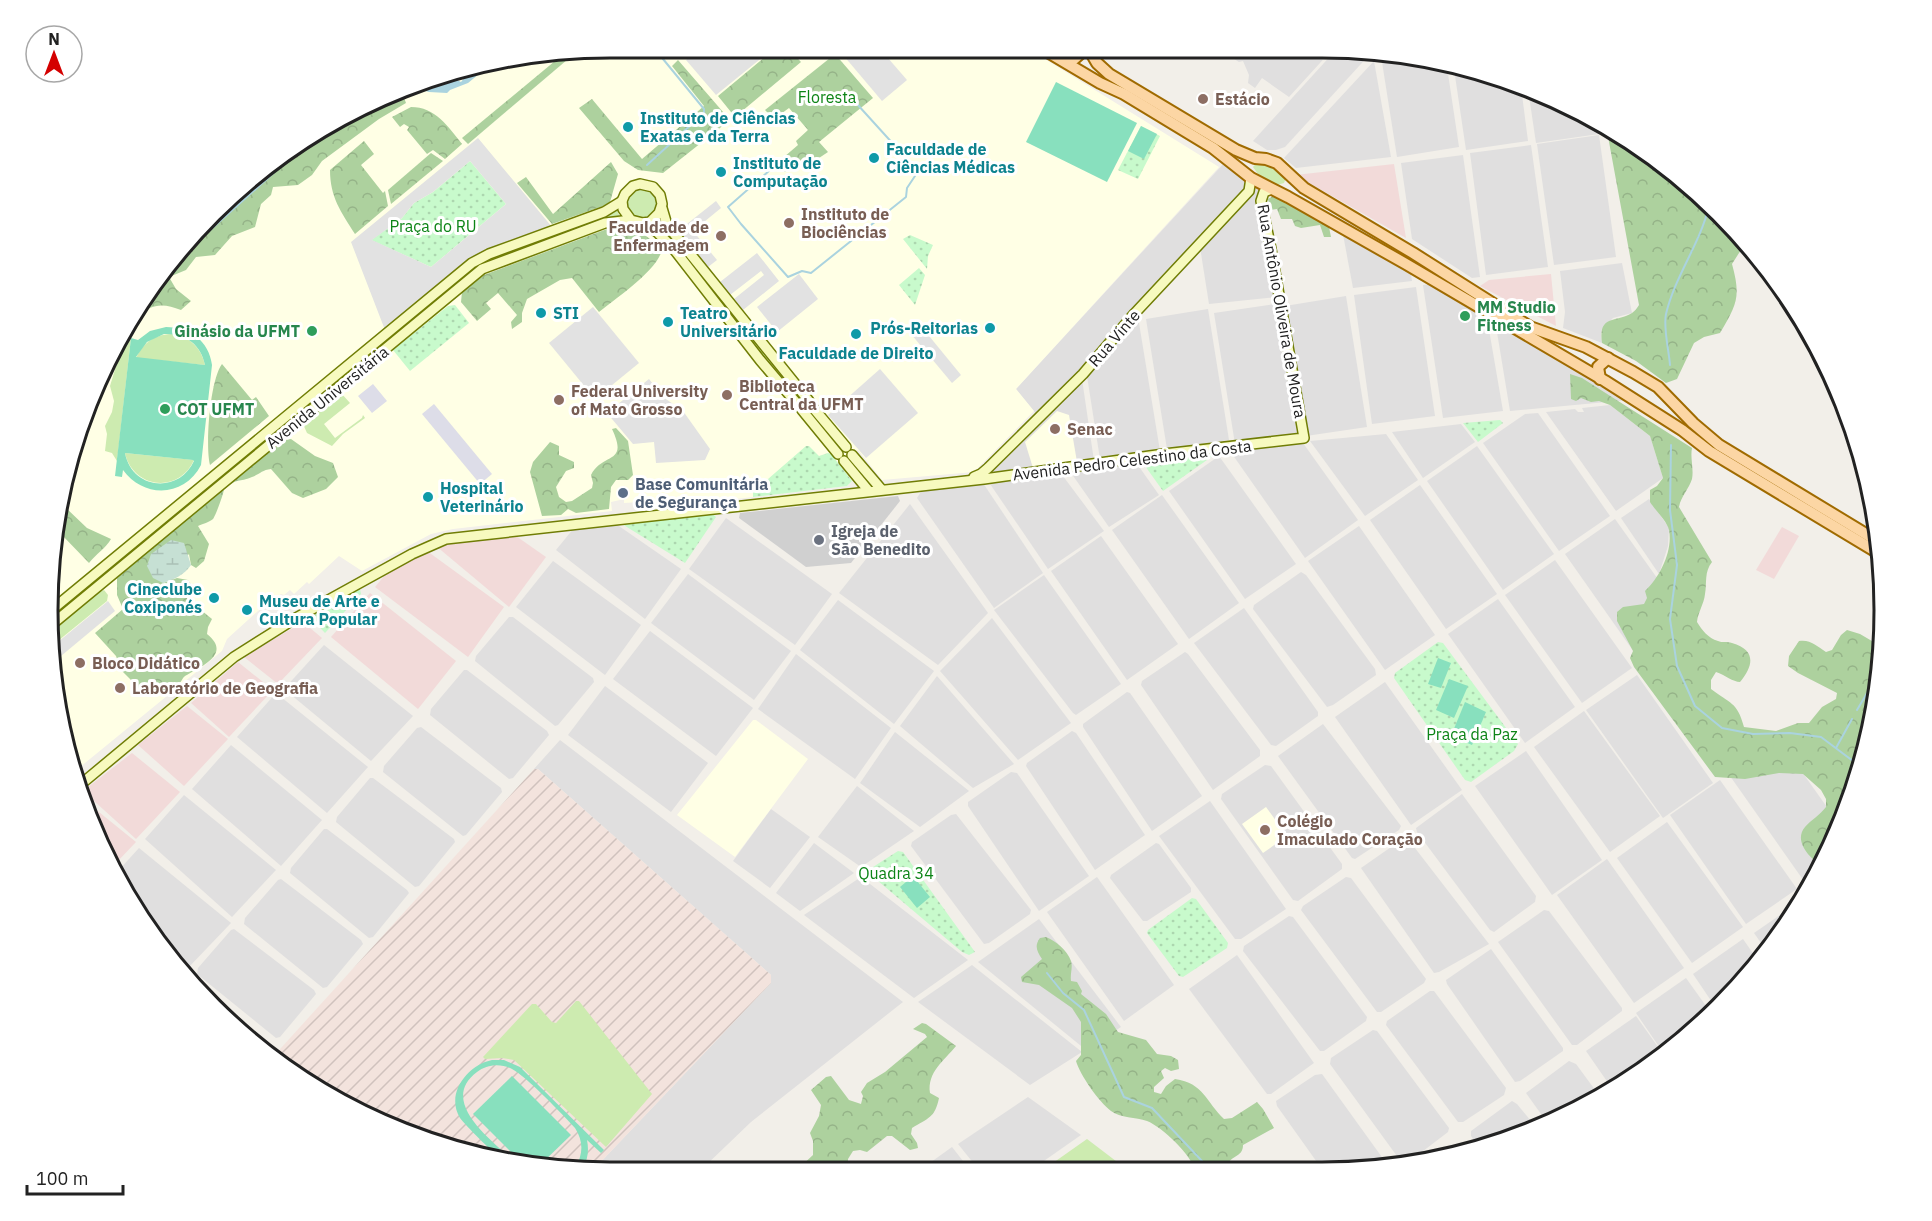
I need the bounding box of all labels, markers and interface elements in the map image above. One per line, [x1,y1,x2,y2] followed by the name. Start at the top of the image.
[24,24,84,84] north arrow
[48,29,60,49] text: N
[798,87,857,107] park label: Floresta
[1215,89,1270,109] place label: Estácio
[1196,92,1210,106] marker: Estácio
[640,108,796,146] place label: Instituto de Ciências Exatas e da Terra
[621,120,635,134] marker: Instituto de Ciências Exatas e da Terra
[886,139,1015,177] place label: Faculdade de Ciências Médicas
[867,151,881,165] marker: Faculdade de Ciências Médicas
[733,153,828,191] place label: Instituto de Computação
[714,165,728,179] marker: Instituto de Computação
[1253,202,1311,420] street label: Rua Antônio Oliveira de Moura
[801,204,889,242] place label: Instituto de Biociências
[389,216,477,236] park label: Praça do RU
[782,216,796,230] marker: Instituto de Biociências
[608,217,709,255] place label: Faculdade de Enfermagem
[714,229,728,243] marker: Faculdade de Enfermagem
[1477,297,1556,335] place label: MM Studio Fitness
[553,303,579,323] place label: STI
[680,303,777,341] place label: Teatro Universitário
[1084,305,1144,371] street label: Rua Vinte
[534,306,548,320] marker: STI
[1458,309,1472,323] marker: MM Studio Fitness
[661,315,675,329] marker: Teatro Universitário
[870,318,978,338] place label: Prós-Reitorias
[174,321,300,341] place label: Ginásio da UFMT
[983,321,997,335] marker: Prós-Reitorias
[305,324,319,338] marker: Ginásio da UFMT
[849,327,863,341] marker: Faculdade de Direito
[262,341,393,453] street label: Avenida Universitária
[778,343,934,363] place label: Faculdade de Direito
[739,376,864,414] place label: Biblioteca Central da UFMT
[571,381,708,419] place label: Federal University of Mato Grosso
[720,388,734,402] marker: Biblioteca Central da UFMT
[552,393,566,407] marker: Federal University of Mato Grosso
[177,399,254,419] place label: COT UFMT
[158,402,172,416] marker: COT UFMT
[1067,419,1113,439] place label: Senac
[1048,422,1062,436] marker: Senac
[1011,435,1253,485] street label: Avenida Pedro Celestino da Costa
[635,474,768,512] place label: Base Comunitária de Segurança
[440,478,524,516] place label: Hospital Veterinário
[616,486,630,500] marker: Base Comunitária de Segurança
[421,490,435,504] marker: Hospital Veterinário
[831,521,930,559] place label: Igreja de São Benedito
[812,533,826,547] marker: Igreja de São Benedito
[124,579,202,617] place label: Cineclube Coxiponés
[207,591,221,605] marker: Cineclube Coxiponés
[259,591,380,629] place label: Museu de Arte e Cultura Popular
[240,603,254,617] marker: Museu de Arte e Cultura Popular
[92,653,200,673] place label: Bloco Didático
[73,656,87,670] marker: Bloco Didático
[132,678,318,698] place label: Laboratório de Geografia
[113,681,127,695] marker: Laboratório de Geografia
[1426,724,1518,744] park label: Praça da Paz
[1277,811,1423,849] place label: Colégio Imaculado Coração
[1258,823,1272,837] marker: Colégio Imaculado Coração
[858,863,934,883] park label: Quadra 34
[27,1158,123,1196] scale bar
[36,1167,88,1190] text: 100 m

